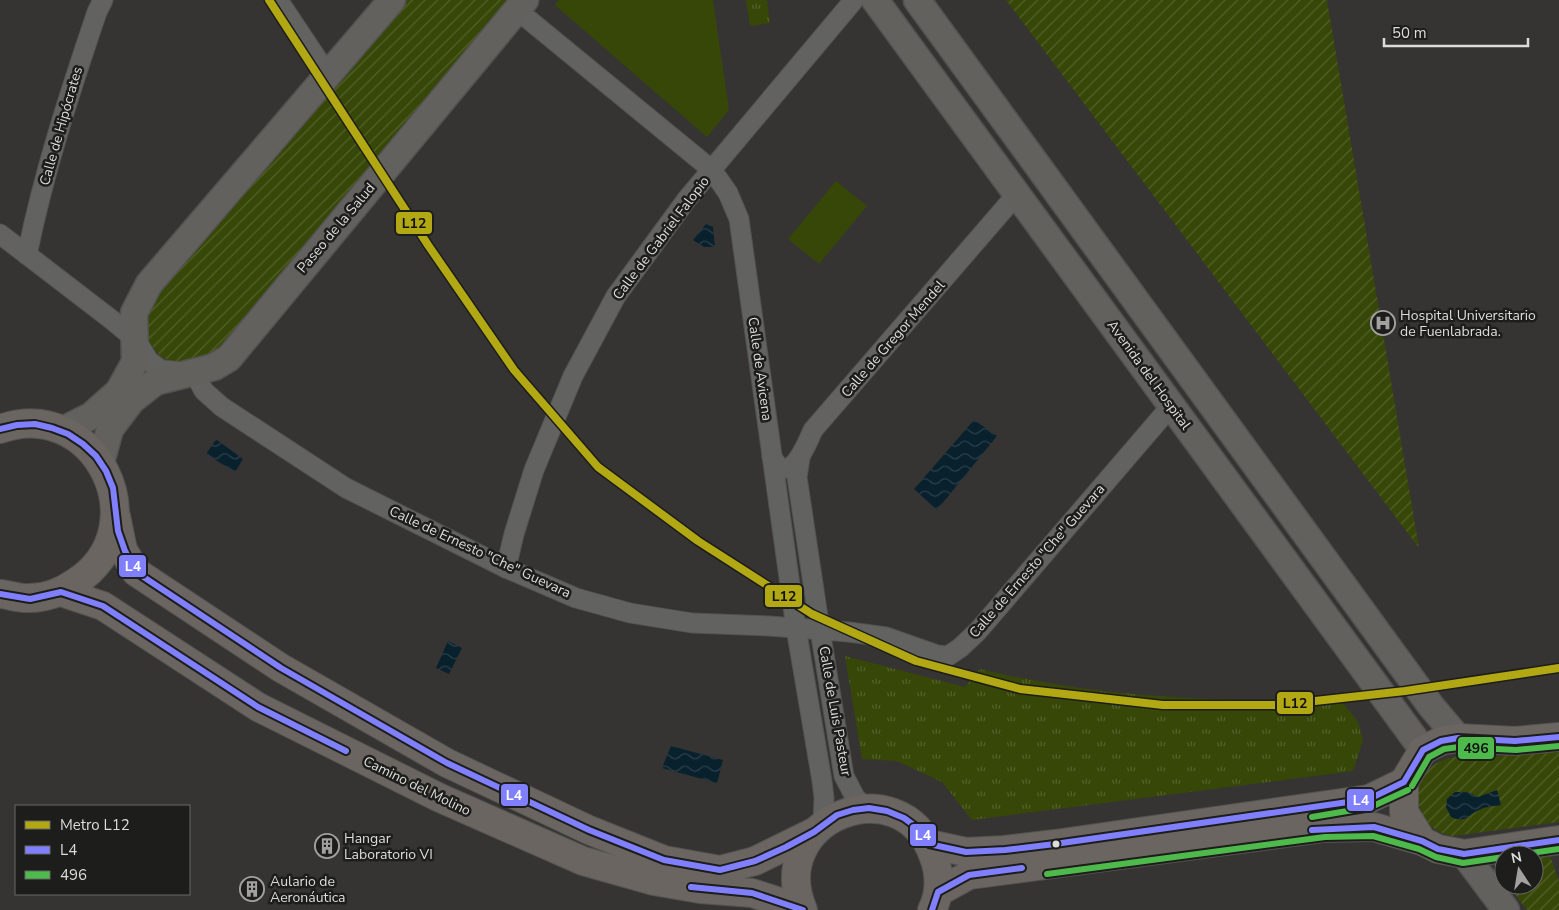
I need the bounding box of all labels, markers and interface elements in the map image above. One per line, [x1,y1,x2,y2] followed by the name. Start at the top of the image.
[1384,15,1528,47] scale bar
[1392,23,1427,43] text: 50 m
[35,64,87,188] street label: Calle de Hipócrates
[608,172,714,304] street label: Calle de Gabriel Falopio
[293,179,379,277] street label: Paseo de la Salud
[395,211,433,235] line badge: L12
[402,214,426,233] text: L12
[837,276,950,402] street label: Calle de Gregor Mendel
[1400,306,1536,341] place label: Hospital Universitario de Fuenlabrada.
[1370,310,1396,336] hospital icon: Hospital Universitario de Fuenlabrada.
[743,316,777,422] street label: Calle de Avicena
[1103,316,1196,434] street label: Avenida del Hospital
[965,480,1109,642] street label: Calle de Ernesto "Che" Guevara
[386,502,574,602] street label: Calle de Ernesto "Che" Guevara
[118,554,147,578] line badge: L4
[125,557,142,576] text: L4
[764,584,803,608] line badge: L12
[772,587,796,606] text: L12
[814,644,856,778] street label: Calle de Luis Pasteur
[1276,691,1314,715] line badge: L12
[1283,694,1307,713] text: L12
[1457,736,1495,760] line badge: 496
[1463,739,1489,758] text: 496
[360,752,474,820] street label: Camino del Molino
[500,783,529,807] line badge: L4
[506,786,523,805] text: L4
[1346,788,1375,812] line badge: L4
[1353,791,1370,810] text: L4
[15,805,190,895] legend
[60,815,130,835] text: Metro L12
[909,823,937,847] line badge: L4
[915,826,932,845] text: L4
[344,829,433,864] place label: Hangar Laboratorio VI
[314,833,340,859] building icon: Hangar Laboratorio VI
[1051,839,1061,849] unlabelled marker
[60,840,77,860] text: L4
[1494,845,1544,895] north arrow
[1509,847,1524,868] text: N
[60,865,87,885] text: 496
[270,872,346,907] place label: Aulario de Aeronáutica
[239,876,265,902] building icon: Aulario de Aeronáutica

